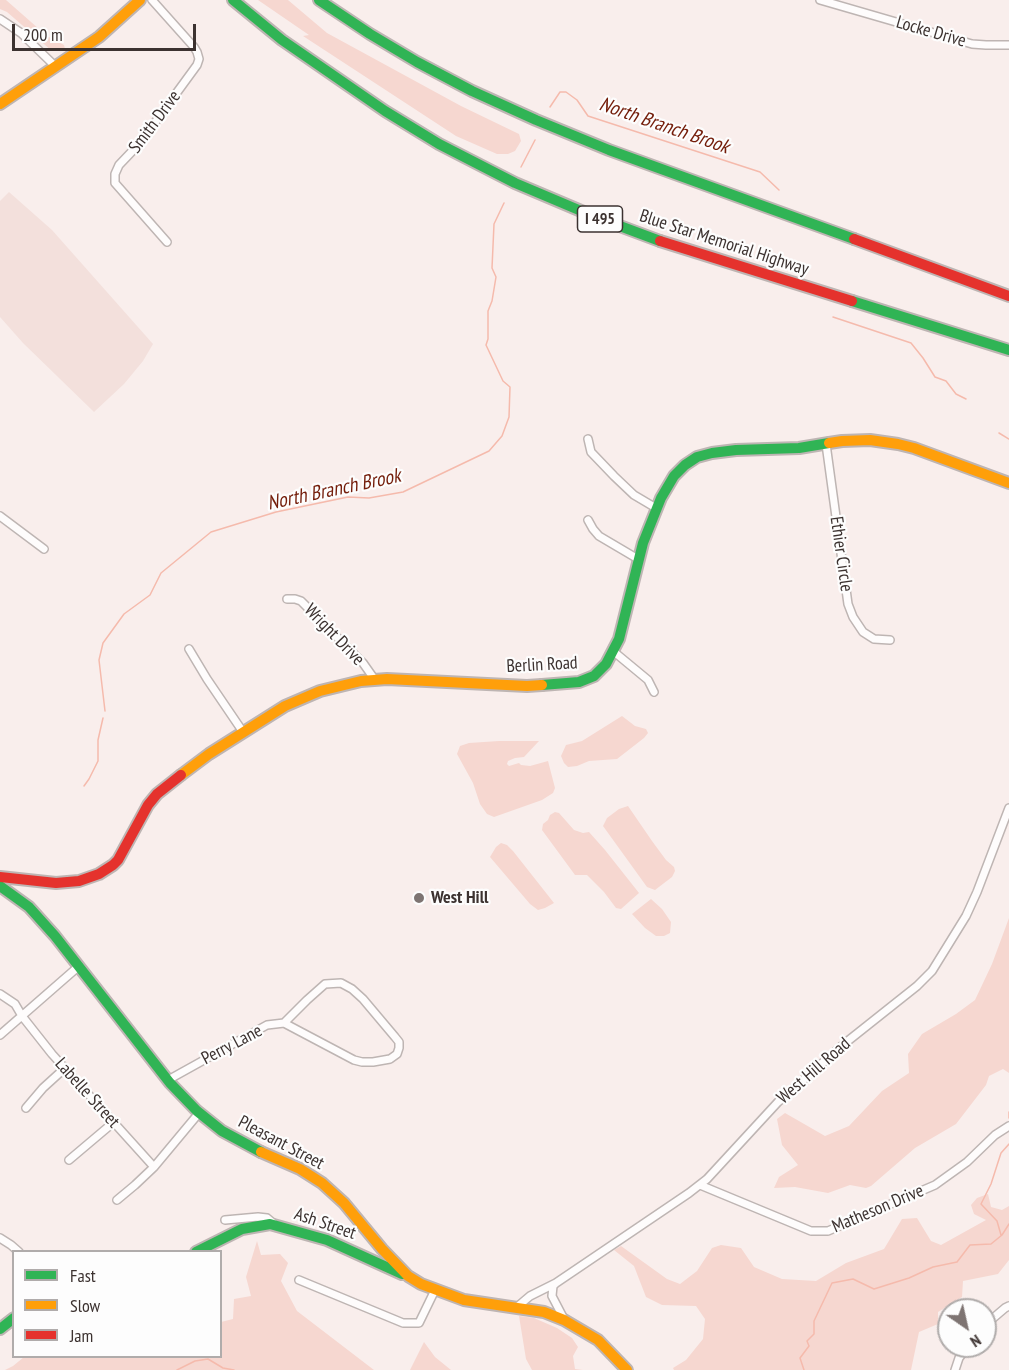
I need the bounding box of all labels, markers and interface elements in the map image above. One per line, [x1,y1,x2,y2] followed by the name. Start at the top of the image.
[15,12,200,50] scale bar
[894,12,968,52] street label: Locke Drive
[23,23,63,46] text: 200 m
[124,86,186,158] street label: Smith Drive
[596,93,732,159] water label: North Branch Brook
[637,205,811,281] street label: Blue Star Memorial Highway
[578,206,622,232] road number: I 495
[265,464,403,516] water label: North Branch Brook
[825,515,857,593] street label: Ethier Circle
[299,600,369,670] street label: Wright Drive
[506,652,578,678] street label: Berlin Road
[431,887,488,909] place label: West Hill
[412,891,426,905] marker: West Hill
[198,1020,266,1070] street label: Perry Lane
[773,1033,855,1109] street label: West Hill Road
[50,1054,124,1132] street label: Labelle Street
[234,1111,328,1175] street label: Pleasant Street
[829,1180,927,1238] street label: Matheson Drive
[291,1203,359,1245] street label: Ash Street
[12,1250,222,1358] legend
[70,1264,96,1287] text: Fast
[70,1294,100,1317] text: Slow
[937,1298,997,1358] north arrow
[70,1324,93,1347] text: Jam
[967,1331,985,1352] text: N

